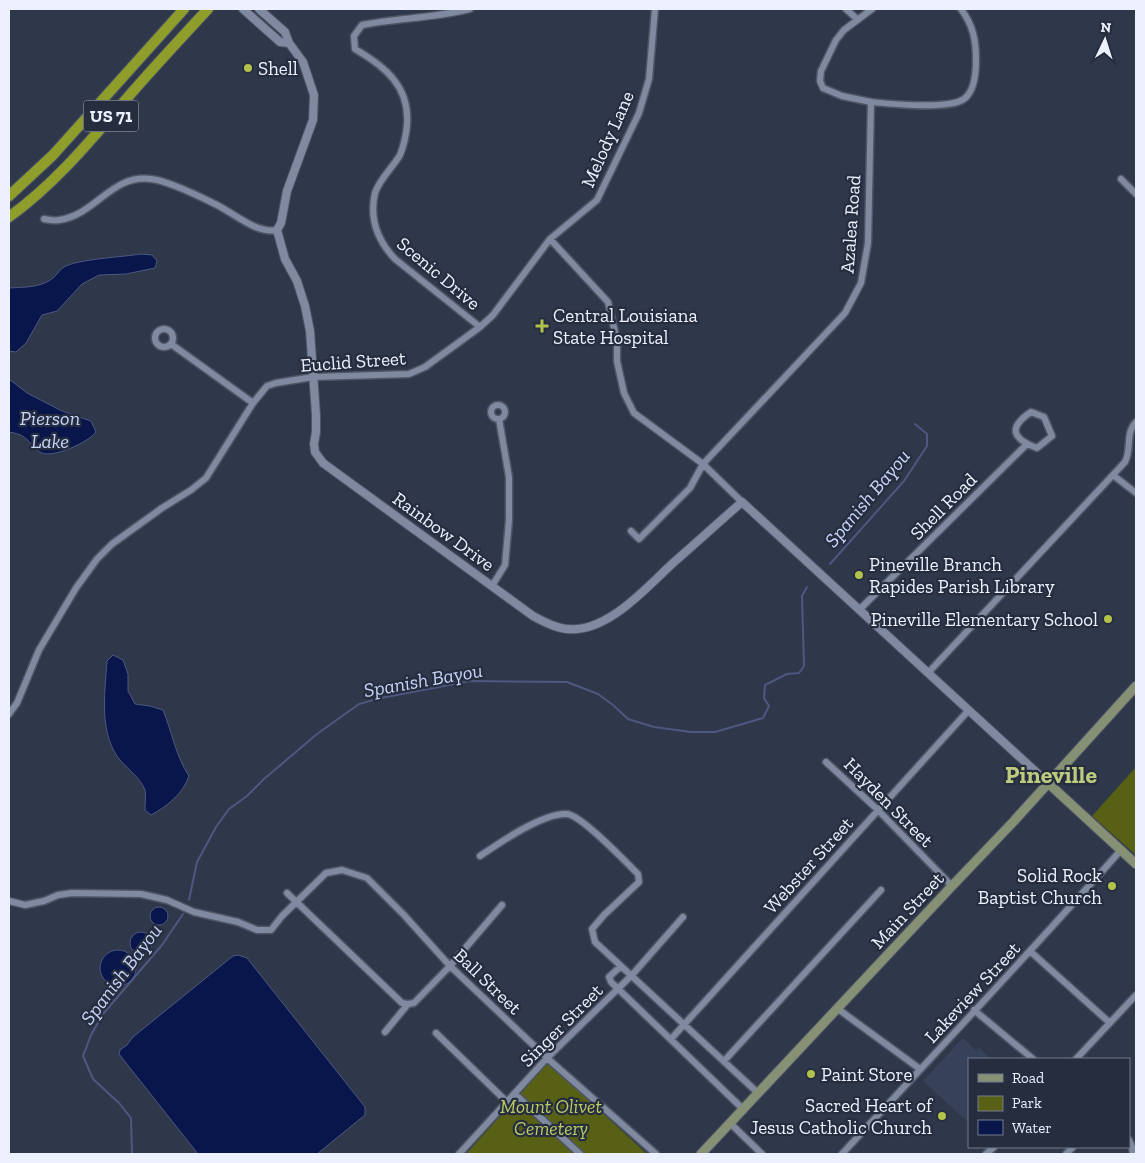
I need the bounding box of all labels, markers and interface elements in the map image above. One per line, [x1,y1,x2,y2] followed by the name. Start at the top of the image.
[1080,15,1130,65] north arrow
[1100,19,1112,36] text: N
[258,57,298,80] place label: Shell
[242,62,254,74] marker: Shell
[576,87,639,191] street label: Melody Lane
[84,100,138,132] road number: US 71
[836,173,865,274] street label: Azalea Road
[392,232,485,315] street label: Scenic Drive
[553,304,698,349] place label: Central Louisiana State Hospital
[535,319,549,333] marker: Central Louisiana State Hospital
[299,346,407,377] street label: Euclid Street
[20,406,80,453] water label: Pierson Lake
[819,444,915,552] water label: Spanish Bayou
[905,468,982,545] street label: Shell Road
[388,487,499,576] street label: Rainbow Drive
[869,553,1055,598] place label: Pineville Branch Rapides Parish Library
[853,569,865,581] marker: Pineville Branch Rapides Parish Library
[871,608,1098,631] place label: Pineville Elementary School
[1102,613,1114,625] marker: Pineville Elementary School
[362,658,484,702] water label: Spanish Bayou
[839,753,938,852] street label: Hayden Street
[1005,760,1097,789] district label: Pineville
[759,812,858,918] street label: Webster Street
[978,864,1102,909] place label: Solid Rock Baptist Church
[866,867,949,953] street label: Main Street
[1106,880,1118,892] marker: Solid Rock Baptist Church
[75,919,167,1029] water label: Spanish Bayou
[920,937,1025,1048] street label: Lakeview Street
[449,944,526,1019] street label: Ball Street
[515,979,608,1072] street label: Singer Street
[968,1058,1130,1148] legend
[821,1063,912,1086] place label: Paint Store
[805,1068,817,1080] marker: Paint Store
[1012,1069,1045,1087] text: Road
[750,1094,934,1139] place label: Sacred Heart of Jesus Catholic Church
[1012,1094,1042,1112] text: Park
[500,1095,602,1140] park label: Mount Olivet Cemetery
[936,1110,948,1122] marker: Sacred Heart of Jesus Catholic Church
[1012,1119,1052,1137] text: Water

